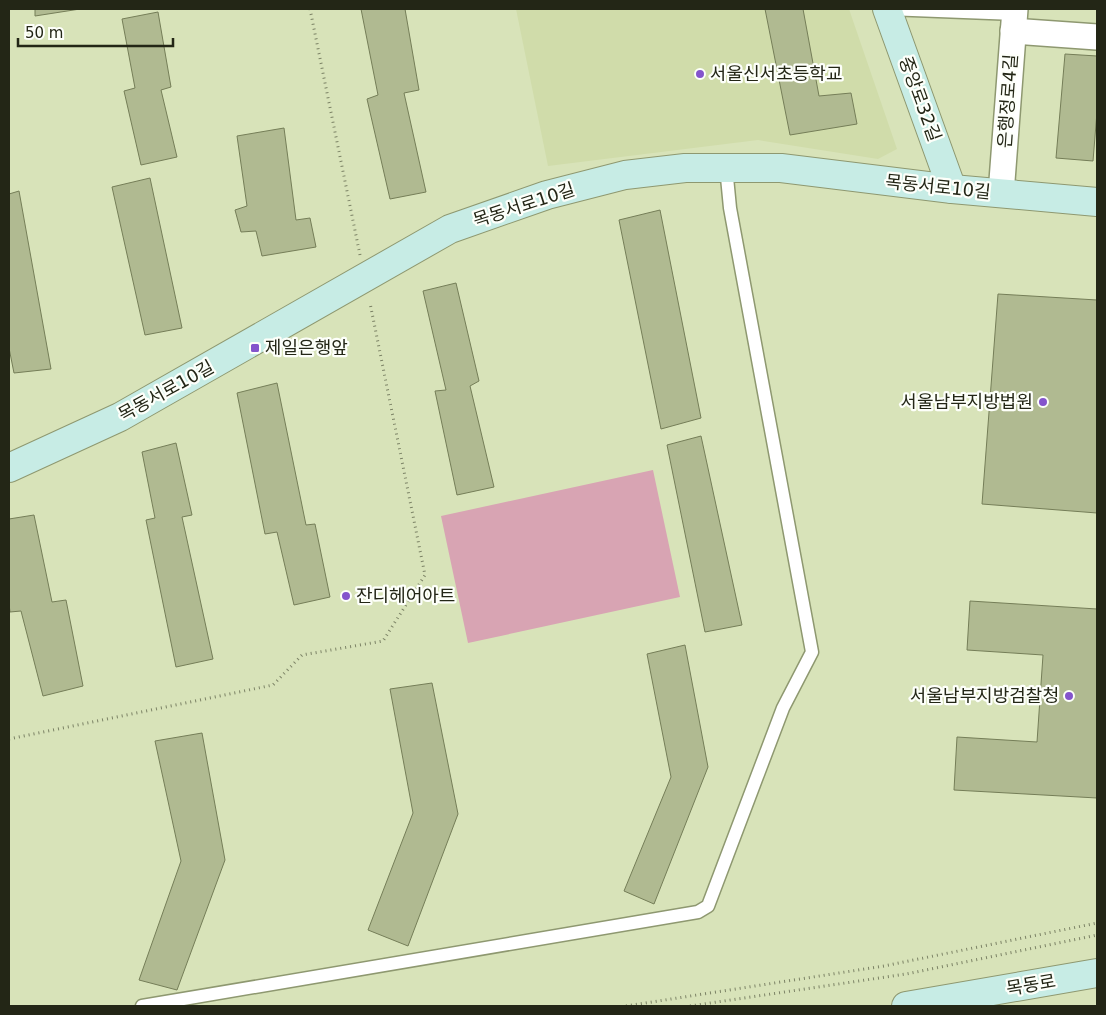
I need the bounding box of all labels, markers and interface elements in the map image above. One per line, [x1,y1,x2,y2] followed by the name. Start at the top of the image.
[18,15,172,47] scale bar
[25,24,63,42] text: 50 m
[895,53,946,144] street label: 중앙로32길
[994,53,1021,149] street label: 은행정로4길
[710,63,842,84] place label: 서울신서초등학교
[694,68,706,80] marker: 서울신서초등학교
[884,171,992,202] street label: 목동서로10길
[470,178,577,231] street label: 목동서로10길
[265,337,348,358] place label: 제일은행앞
[249,342,261,354] marker: 제일은행앞
[114,356,217,425] street label: 목동서로10길
[901,391,1033,412] place label: 서울남부지방법원
[1037,396,1049,408] marker: 서울남부지방법원
[356,585,455,606] place label: 잔디헤어아트
[340,590,352,602] marker: 잔디헤어아트
[910,685,1059,706] place label: 서울남부지방검찰청
[1063,690,1075,702] marker: 서울남부지방검찰청
[1005,970,1057,999] street label: 목동로

